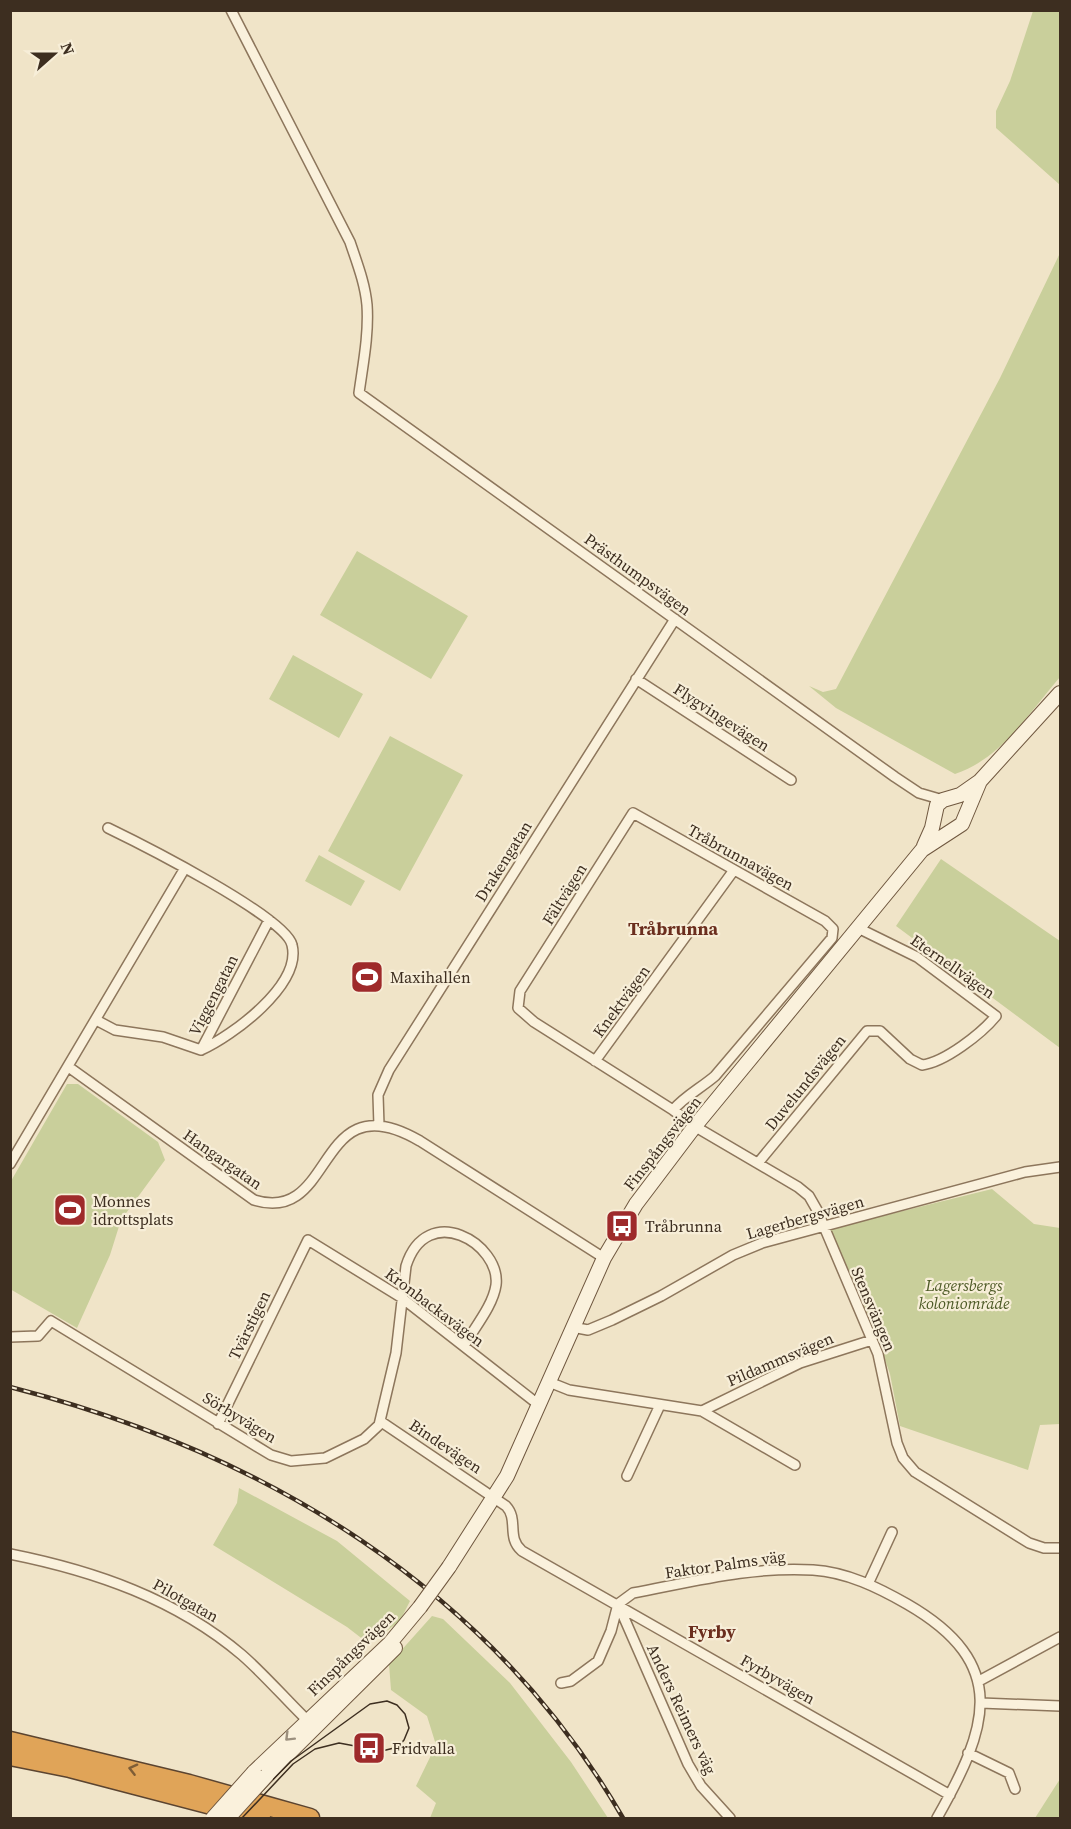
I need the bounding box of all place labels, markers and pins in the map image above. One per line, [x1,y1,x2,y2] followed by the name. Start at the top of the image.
[349,959,385,995] sports icon: Maxihallen
[390,966,471,988] place label: Maxihallen
[93,1190,174,1230] place label: Monnes idrottsplats
[52,1192,88,1228] sports icon: Monnes idrottsplats
[604,1208,640,1244] bus stop icon: Tråbrunna
[645,1215,723,1237] place label: Tråbrunna
[351,1730,387,1766] bus stop icon: Fridvalla
[392,1737,456,1759] place label: Fridvalla

